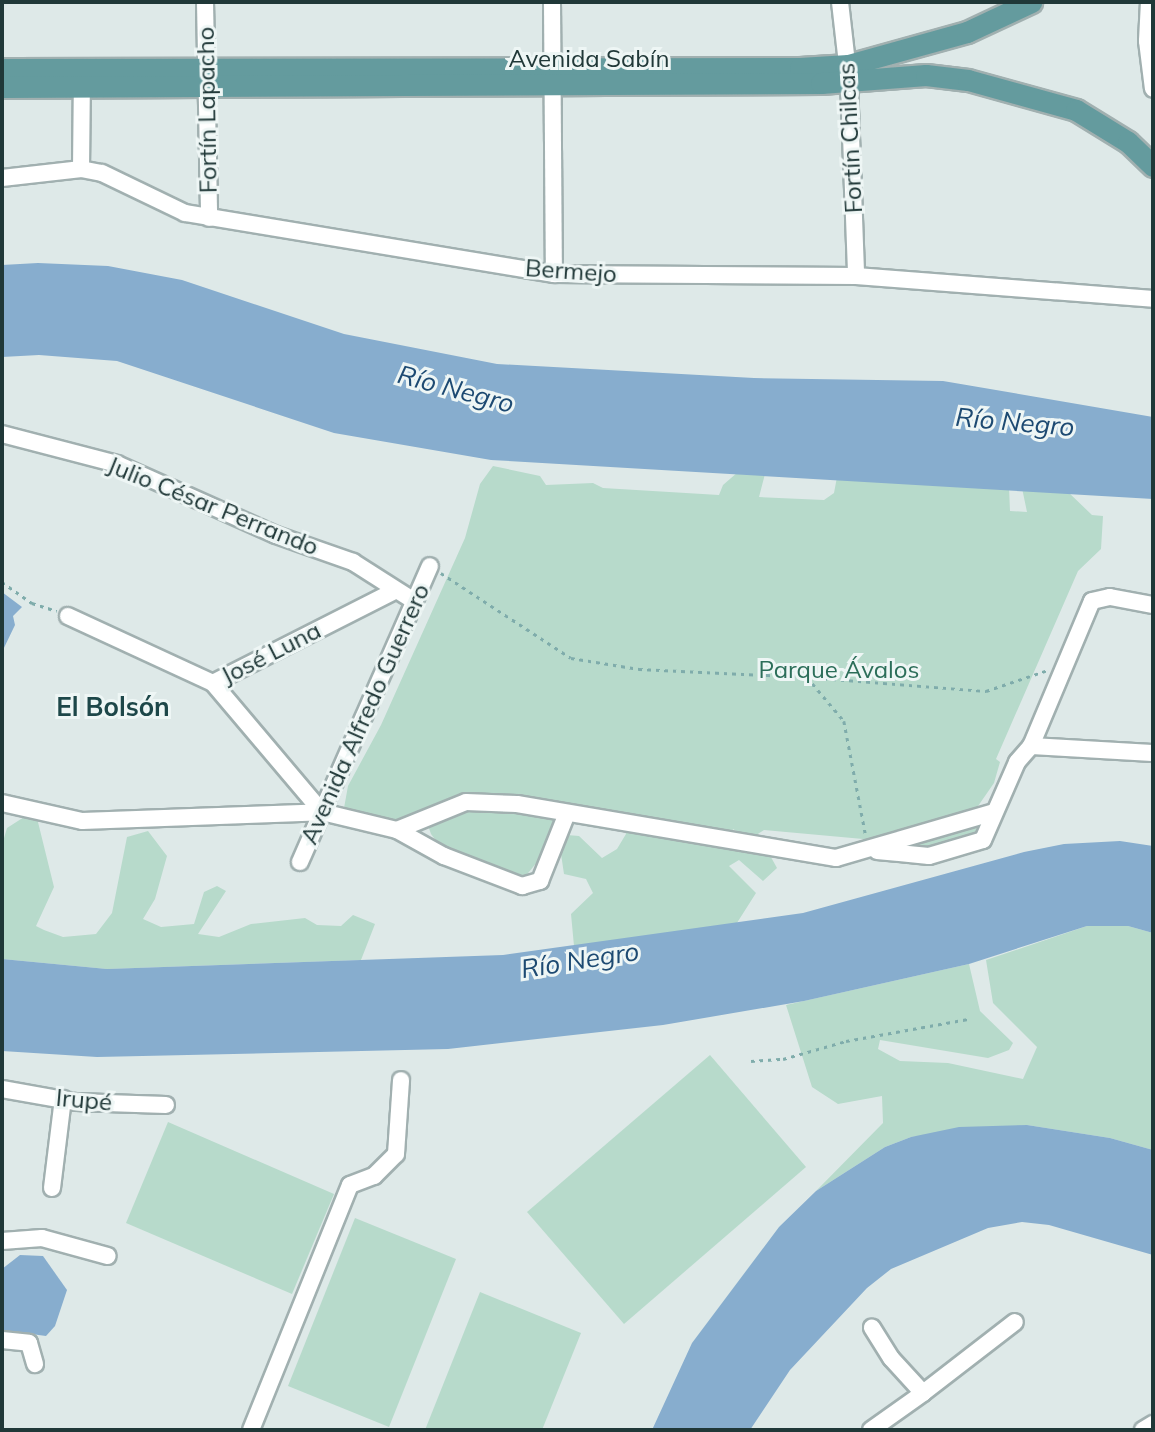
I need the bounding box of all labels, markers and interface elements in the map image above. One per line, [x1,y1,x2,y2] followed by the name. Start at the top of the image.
[191,27,223,193] street label: Fortín Lapacho
[509,45,669,73] street label: Avenida Sabín
[832,62,868,214] street label: Fortín Chilcas
[524,253,618,289] street label: Bermejo
[394,359,518,419] water label: Río Negro
[954,401,1076,443] water label: Río Negro
[103,450,323,562] street label: Julio César Perrando
[295,579,435,849] street label: Avenida Alfredo Guerrero
[216,616,326,690] street label: José Luna
[759,656,919,684] park label: Parque Ávalos
[56,691,170,723] district label: El Bolsón
[519,935,641,985] water label: Río Negro
[55,1083,113,1117] street label: Irupé

